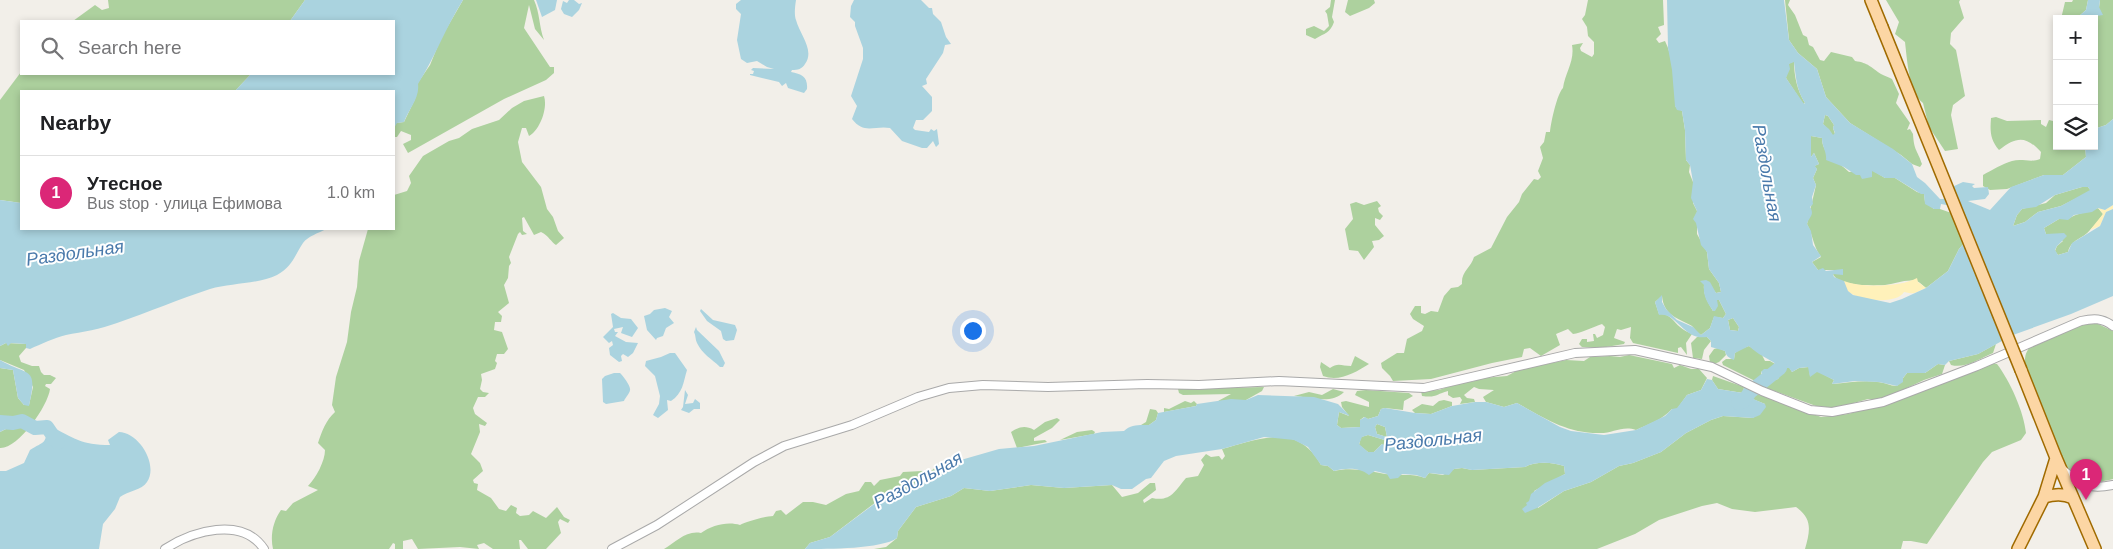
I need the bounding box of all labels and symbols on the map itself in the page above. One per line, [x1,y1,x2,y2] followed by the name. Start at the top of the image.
[1749,123,1785,224] water label: Раздольная
[25,236,126,270] water label: Раздольная
[960,318,986,344] your location
[1383,425,1483,455] water label: Раздольная
[870,447,966,513] water label: Раздольная
[2070,459,2102,500] pin: 1

